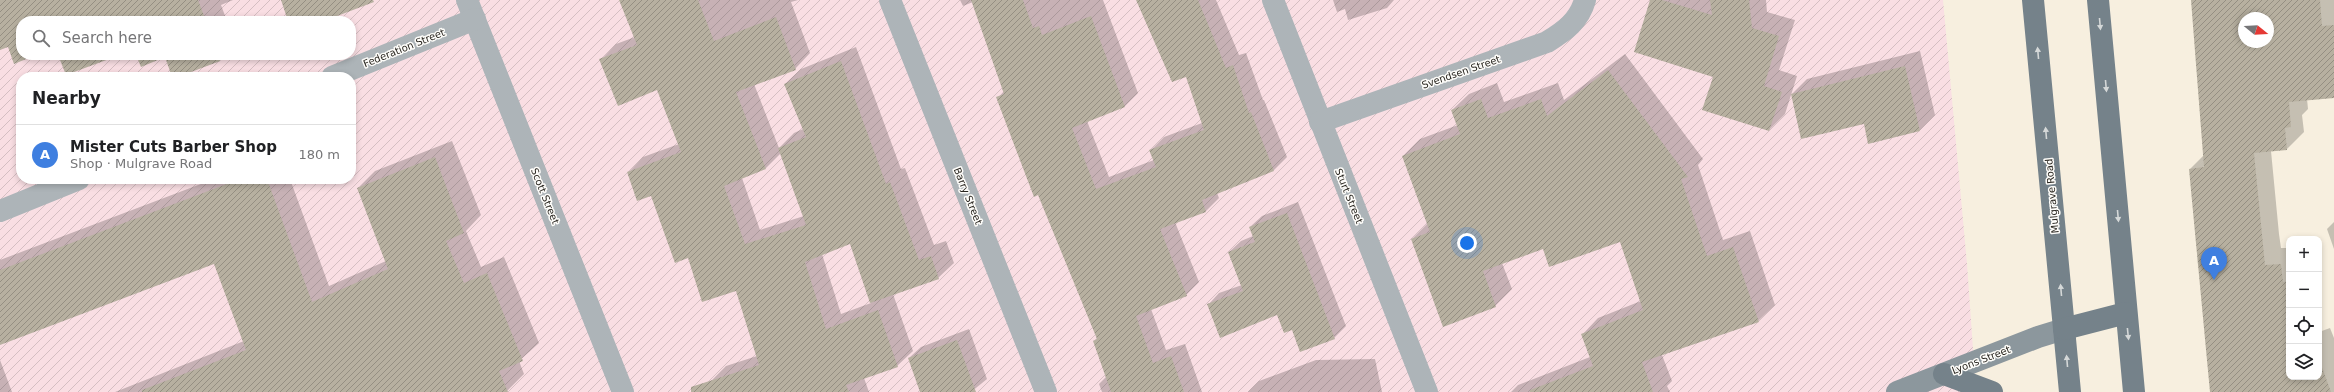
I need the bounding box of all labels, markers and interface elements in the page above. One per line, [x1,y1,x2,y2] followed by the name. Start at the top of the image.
[2238,12,2274,48] north arrow
[16,16,356,60] search box
[2097,18,2103,30] one-way arrow
[30,27,52,49] icon: search
[362,27,446,69] street label: Federation Street
[62,29,152,47] text: Search here
[2035,47,2042,59] one-way arrow
[1420,53,1502,91] street label: Svendsen Street
[2102,80,2109,92] one-way arrow
[32,88,101,108] text: Nearby
[2042,127,2049,139] one-way arrow
[70,138,277,156] text: Mister Cuts Barber Shop
[40,147,50,162] text: A
[298,147,340,162] text: 180 m
[70,156,212,171] text: Shop · Mulgrave Road
[2043,158,2061,234] street label: Mulgrave Road
[529,166,561,226] street label: Scott Street
[952,166,984,226] street label: Barry Street
[1333,167,1365,225] street label: Sturt Street
[2114,210,2121,222] one-way arrow
[1457,233,1477,253] your location
[2286,236,2322,380] map controls
[2286,236,2322,272] button: +
[2201,247,2227,280] pin: A
[2286,272,2322,308] button: −
[2057,284,2064,296] one-way arrow
[2286,308,2322,344] button: locate
[2125,328,2132,340] one-way arrow
[1950,344,2012,376] street label: Lyons Street
[2286,344,2322,380] button: layers
[2064,355,2070,367] one-way arrow

